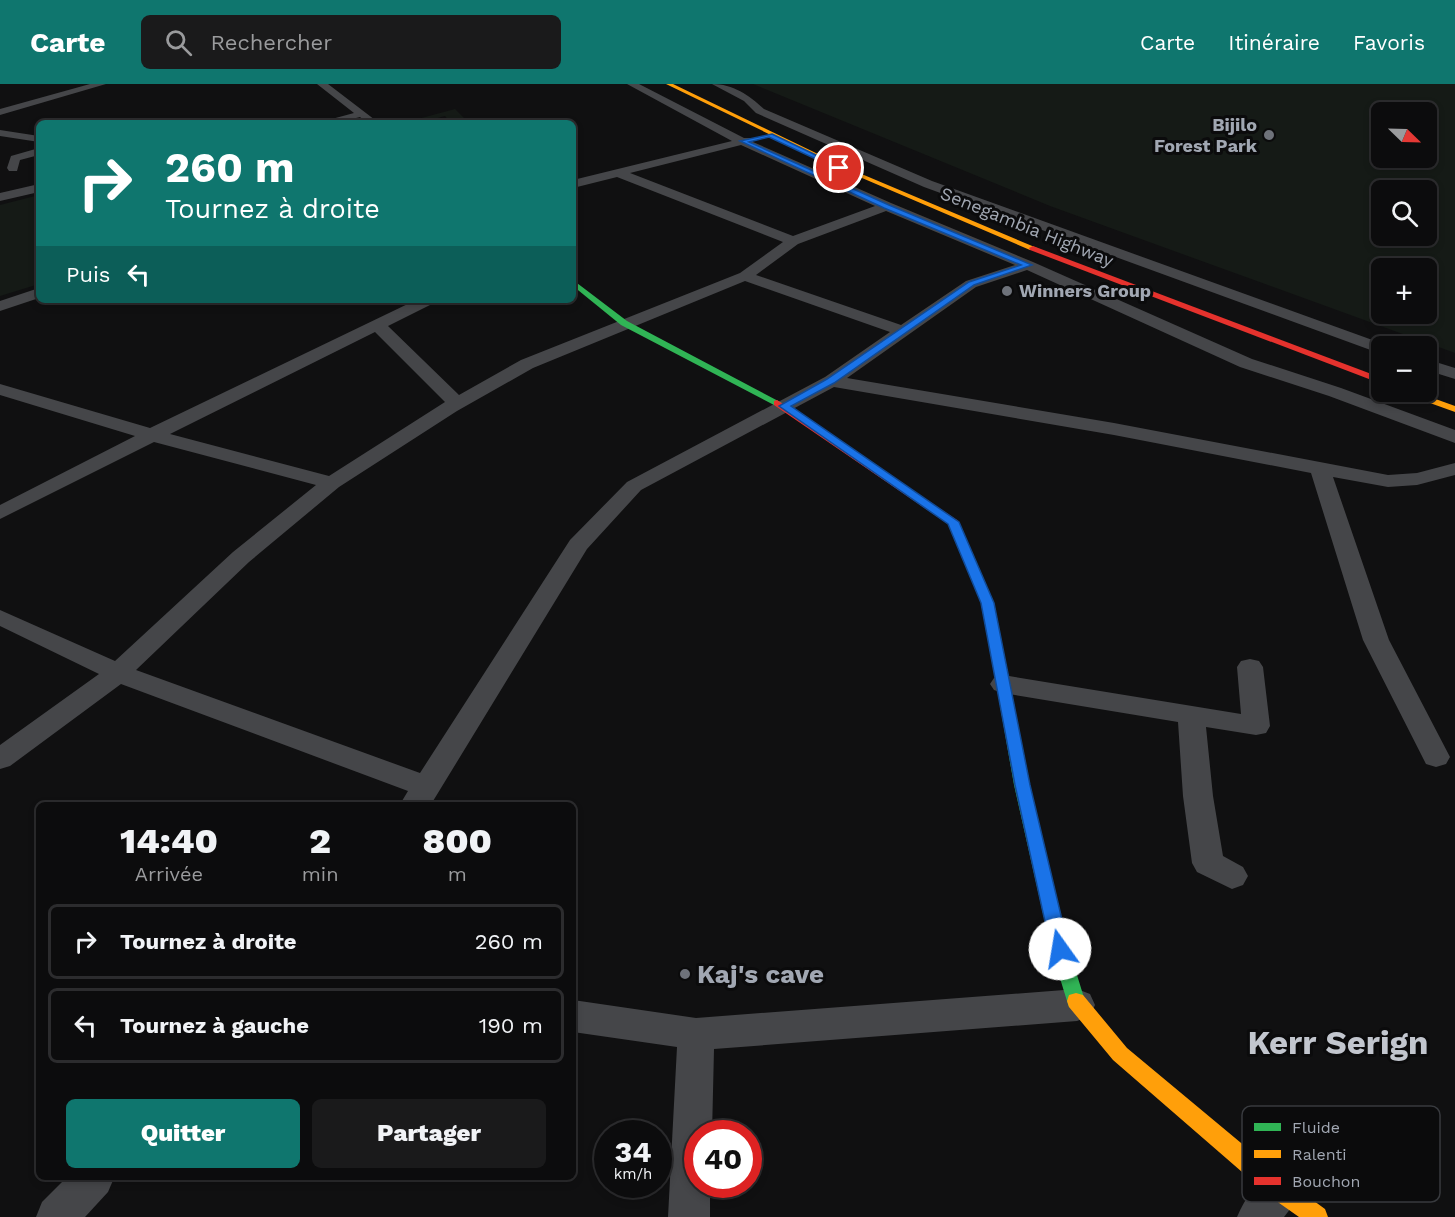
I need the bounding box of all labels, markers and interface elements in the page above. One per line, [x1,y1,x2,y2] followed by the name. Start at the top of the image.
[141,15,561,69] search box
[30,26,105,59] text: Carte
[162,26,195,59] icon: search
[210,30,332,55] text: Rechercher
[1140,30,1195,55] text: Carte
[1228,30,1320,55] text: Itinéraire
[1353,30,1425,55] text: Favoris
[1371,102,1437,168] north arrow
[1371,102,1437,402] map controls
[1154,114,1258,156] place label: Bijilo Forest Park
[1262,128,1276,142] marker: Bijilo Forest Park
[813,142,864,193] pin
[165,143,295,192] text: 260 m
[66,144,144,222] icon: right
[822,151,855,184] icon: arrive
[1371,180,1437,246] button: search
[938,182,1117,271] street label: Senegambia Highway
[165,193,380,225] text: Tournez à droite
[122,258,155,291] icon: left
[1371,258,1437,324] button: +
[66,262,110,287] text: Puis
[1019,280,1151,301] place label: Winners Group
[1000,284,1014,298] marker: Winners Group
[1371,336,1437,402] button: −
[120,820,218,862] text: 14:40
[309,820,331,862] text: 2
[422,820,492,862] text: 800
[135,862,203,886] text: Arrivée
[302,862,339,886] text: min
[448,862,467,886] text: m
[1028,917,1092,981] position arrow
[69,925,102,958] icon: right
[120,929,297,954] text: Tournez à droite
[475,929,543,954] text: 260 m
[697,959,824,989] place label: Kaj's cave
[678,967,692,981] marker: Kaj's cave
[69,1009,102,1042] icon: left
[120,1013,309,1038] text: Tournez à gauche
[479,1013,543,1038] text: 190 m
[1247,1023,1429,1062] district label: Kerr Serign
[66,1099,300,1168] button: Quitter
[312,1099,546,1168] button: Partager
[1242,1106,1440,1202] legend
[1292,1118,1340,1137] text: Fluide
[684,1120,762,1198] speed limit sign: 40
[614,1134,652,1169] text: 34
[1292,1145,1347,1164] text: Ralenti
[614,1165,652,1183] text: km/h
[1292,1172,1360,1191] text: Bouchon

